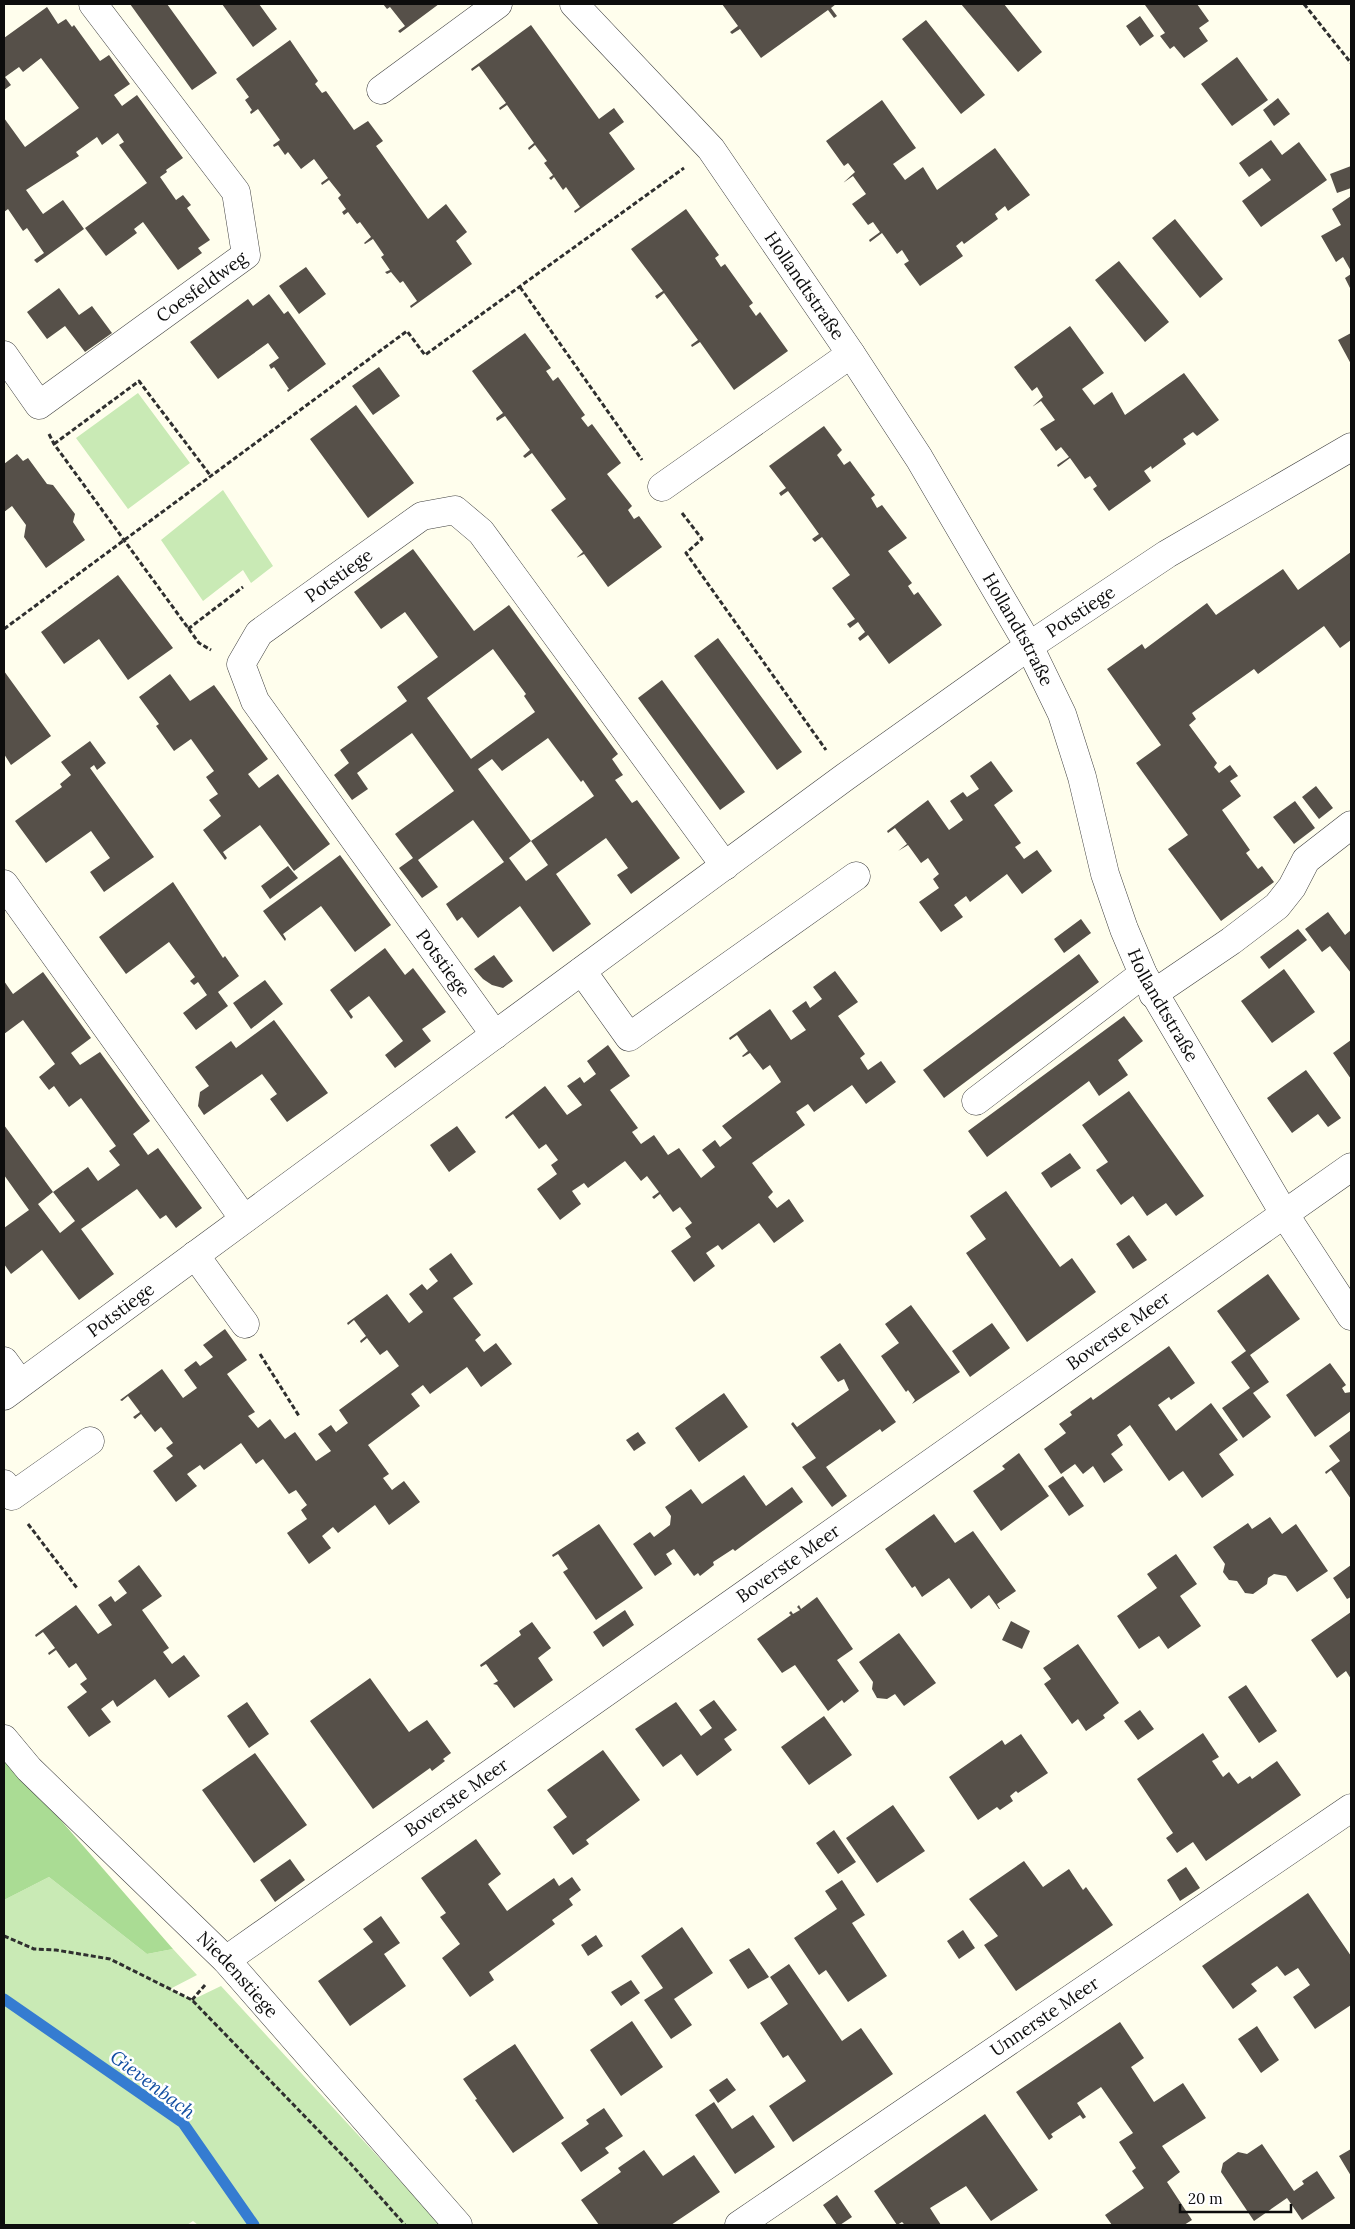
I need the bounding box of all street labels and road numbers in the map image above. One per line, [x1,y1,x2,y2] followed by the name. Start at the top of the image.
[760,227,850,344] street label: Hollandtstraße
[152,246,252,327] street label: Coesfeldweg
[300,543,377,607] street label: Potstiege
[978,568,1059,690] street label: Hollandtstraße
[1041,580,1119,642] street label: Potstiege
[411,924,476,1001] street label: Potstiege
[1123,945,1204,1066] street label: Hollandtstraße
[82,1277,159,1342] street label: Potstiege
[1062,1286,1175,1375] street label: Boverste Meer
[732,1519,845,1608] street label: Boverste Meer
[400,1753,513,1842] street label: Boverste Meer
[192,1926,284,2023] street label: Niedenstiege
[986,1971,1103,2061] street label: Unnerste Meer

